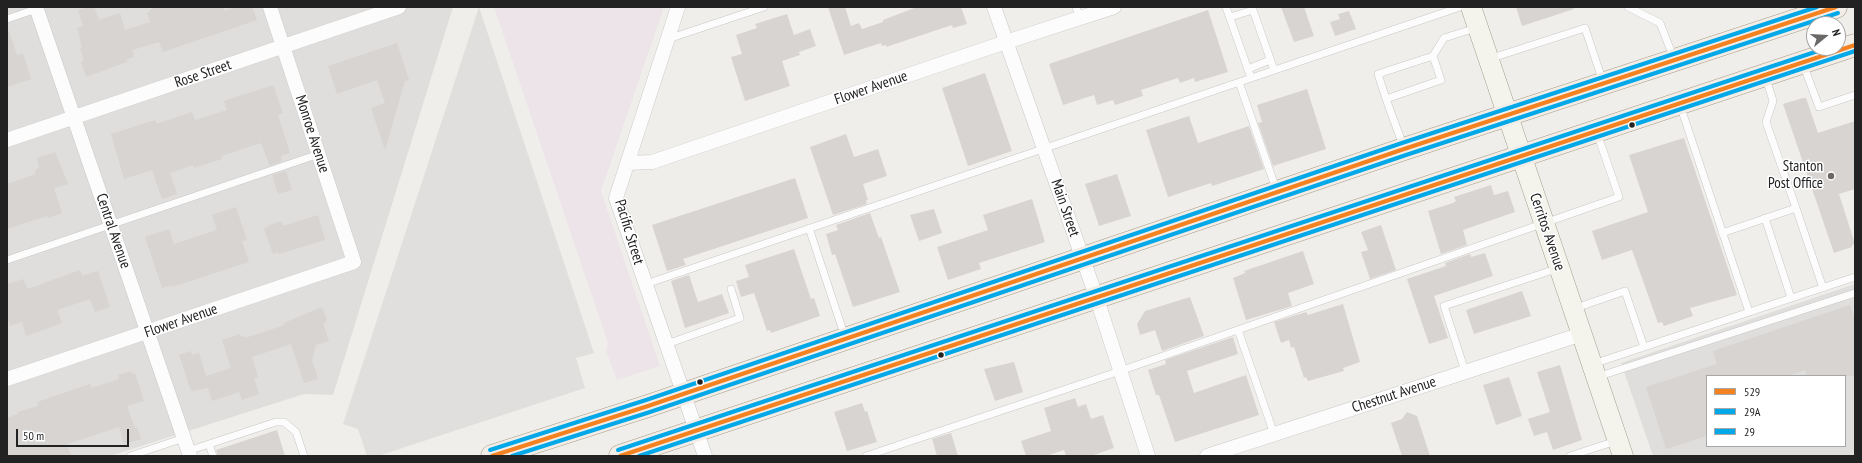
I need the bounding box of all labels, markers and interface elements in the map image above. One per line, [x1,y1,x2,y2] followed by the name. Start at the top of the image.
[1806,16,1846,56] north arrow
[1829,28,1844,38] text: N
[172,56,234,92] street label: Rose Street
[832,67,910,109] street label: Flower Avenue
[291,93,333,175] street label: Monroe Avenue
[1627,120,1637,130] unlabelled marker
[1768,158,1823,193] place label: Stanton Post Office
[1826,171,1836,181] marker: Stanton Post Office
[1047,177,1083,239] street label: Main Street
[92,191,134,271] street label: Central Avenue
[1525,191,1569,273] street label: Cerritos Avenue
[611,197,647,267] street label: Pacific Street
[142,300,220,342] street label: Flower Avenue
[936,350,946,360] unlabelled marker
[1350,373,1438,417] street label: Chestnut Avenue
[1706,375,1846,447] legend
[695,377,705,387] unlabelled marker
[1744,384,1760,399] text: 529
[1744,404,1760,419] text: 29A
[18,421,131,447] scale bar
[1744,424,1755,439] text: 29
[23,428,44,443] text: 50 m

